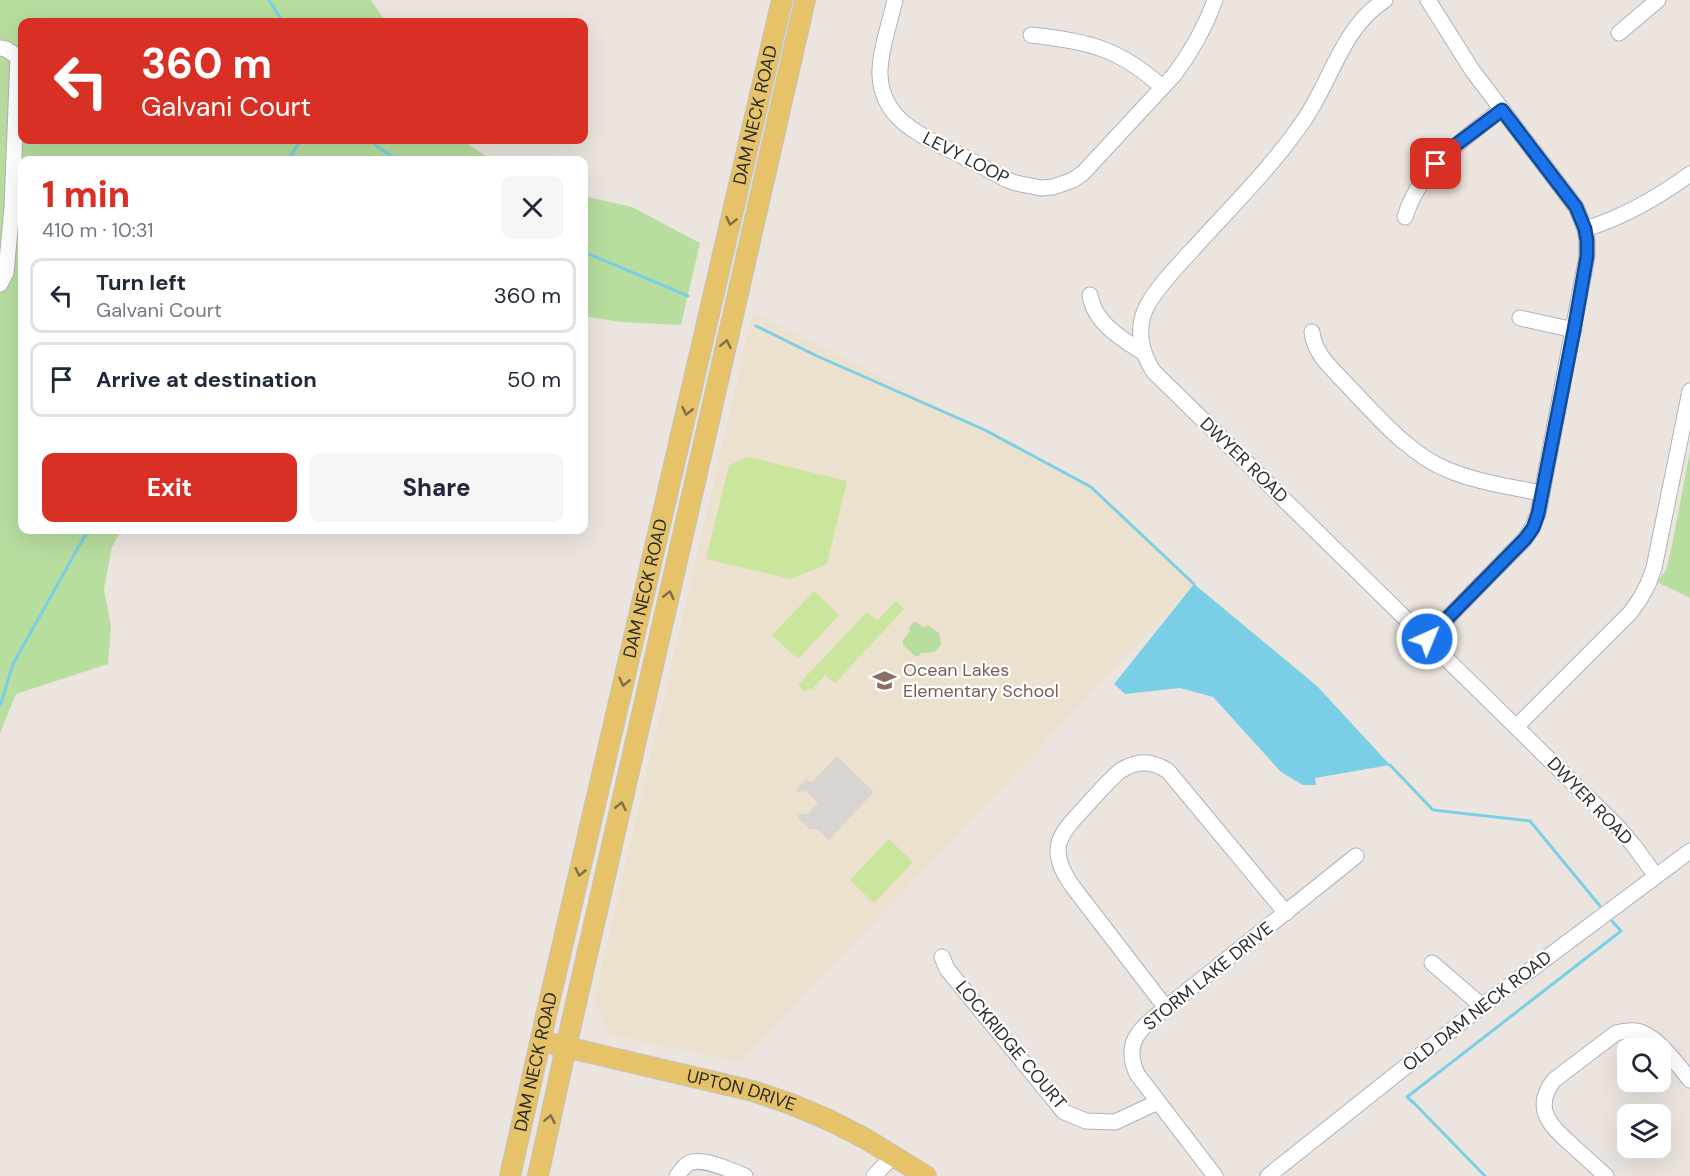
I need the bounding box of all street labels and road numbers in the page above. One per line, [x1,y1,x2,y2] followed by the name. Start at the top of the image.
[728,43,783,187] street label: DAM NECK ROAD
[919,126,1013,190] street label: LEVY LOOP
[1195,412,1293,508] street label: DWYER ROAD
[618,516,673,660] street label: DAM NECK ROAD
[1542,752,1638,850] street label: DWYER ROAD
[1138,916,1278,1036] street label: STORM LAKE DRIVE
[1398,945,1556,1077] street label: OLD DAM NECK ROAD
[950,976,1072,1114] street label: LOCKRIDGE COURT
[508,990,563,1134] street label: DAM NECK ROAD
[684,1064,799,1117] street label: UPTON DRIVE

